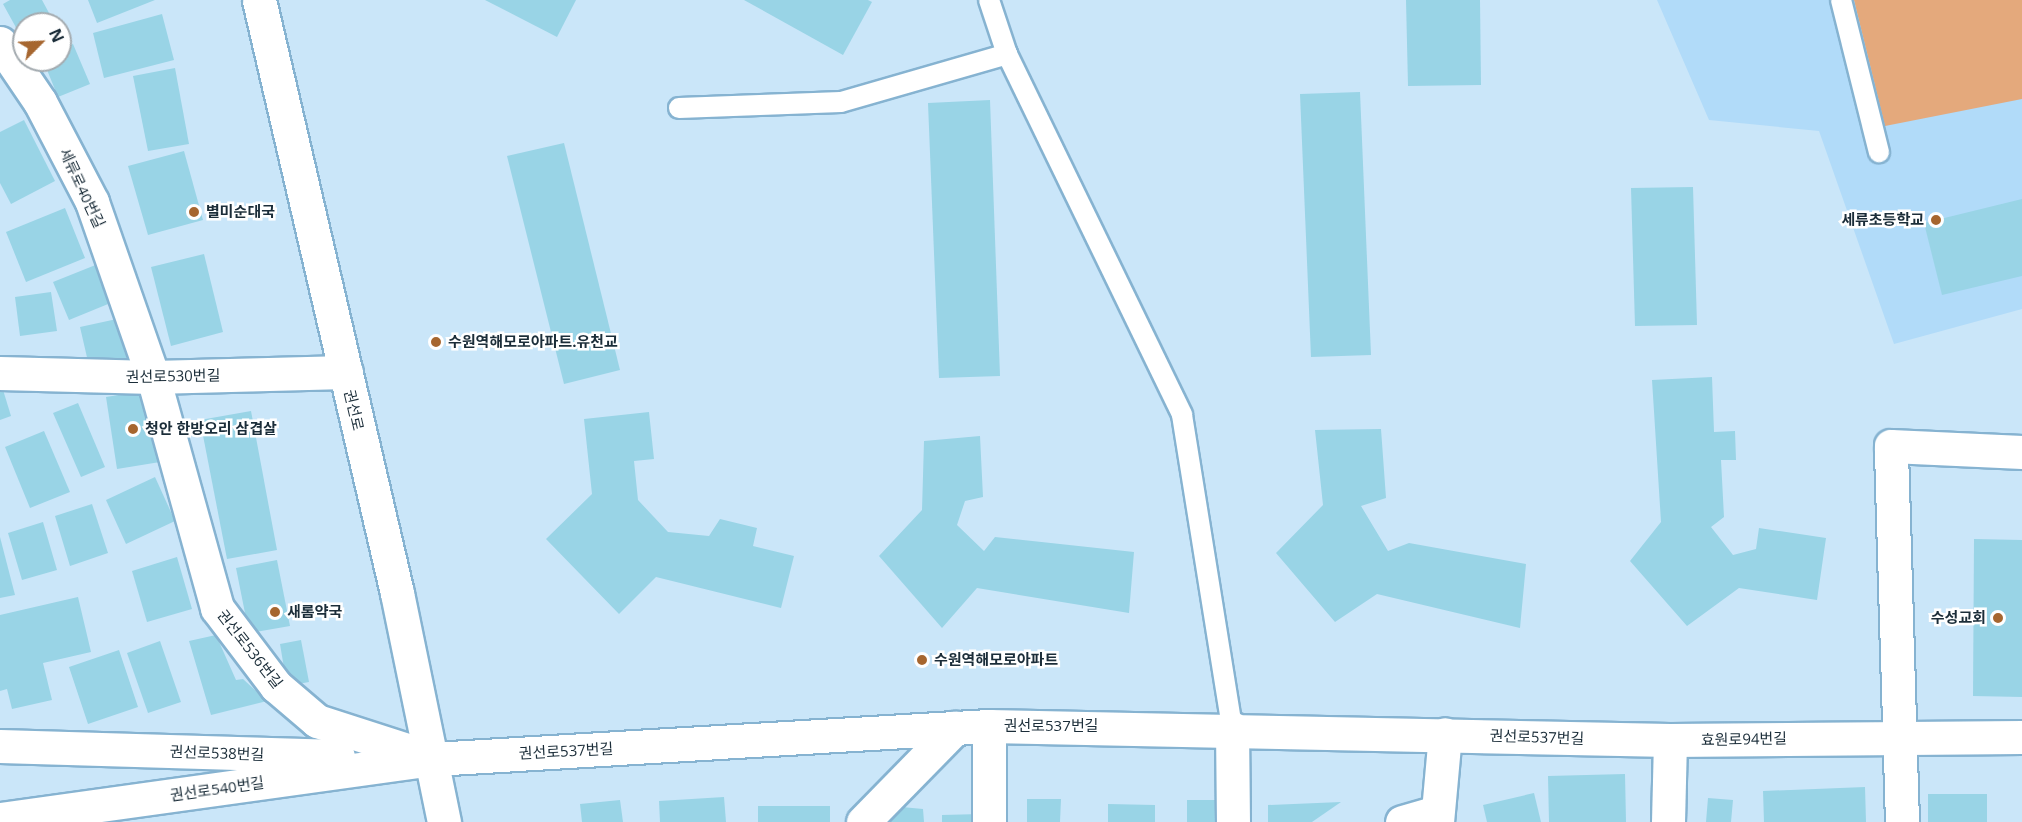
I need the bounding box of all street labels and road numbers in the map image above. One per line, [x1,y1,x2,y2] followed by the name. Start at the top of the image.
[56,145,108,231] street label: 세류로40번길
[125,366,221,386] street label: 권선로530번길
[341,388,367,432] street label: 권선로
[214,606,286,692] street label: 권선로536번길
[1004,717,1098,735] street label: 권선로537번길
[1489,726,1585,748] street label: 권선로537번길
[1701,729,1787,749] street label: 효원로94번길
[518,740,614,762] street label: 권선로537번길
[169,742,265,764] street label: 권선로538번길
[169,773,265,805] street label: 권선로540번길

